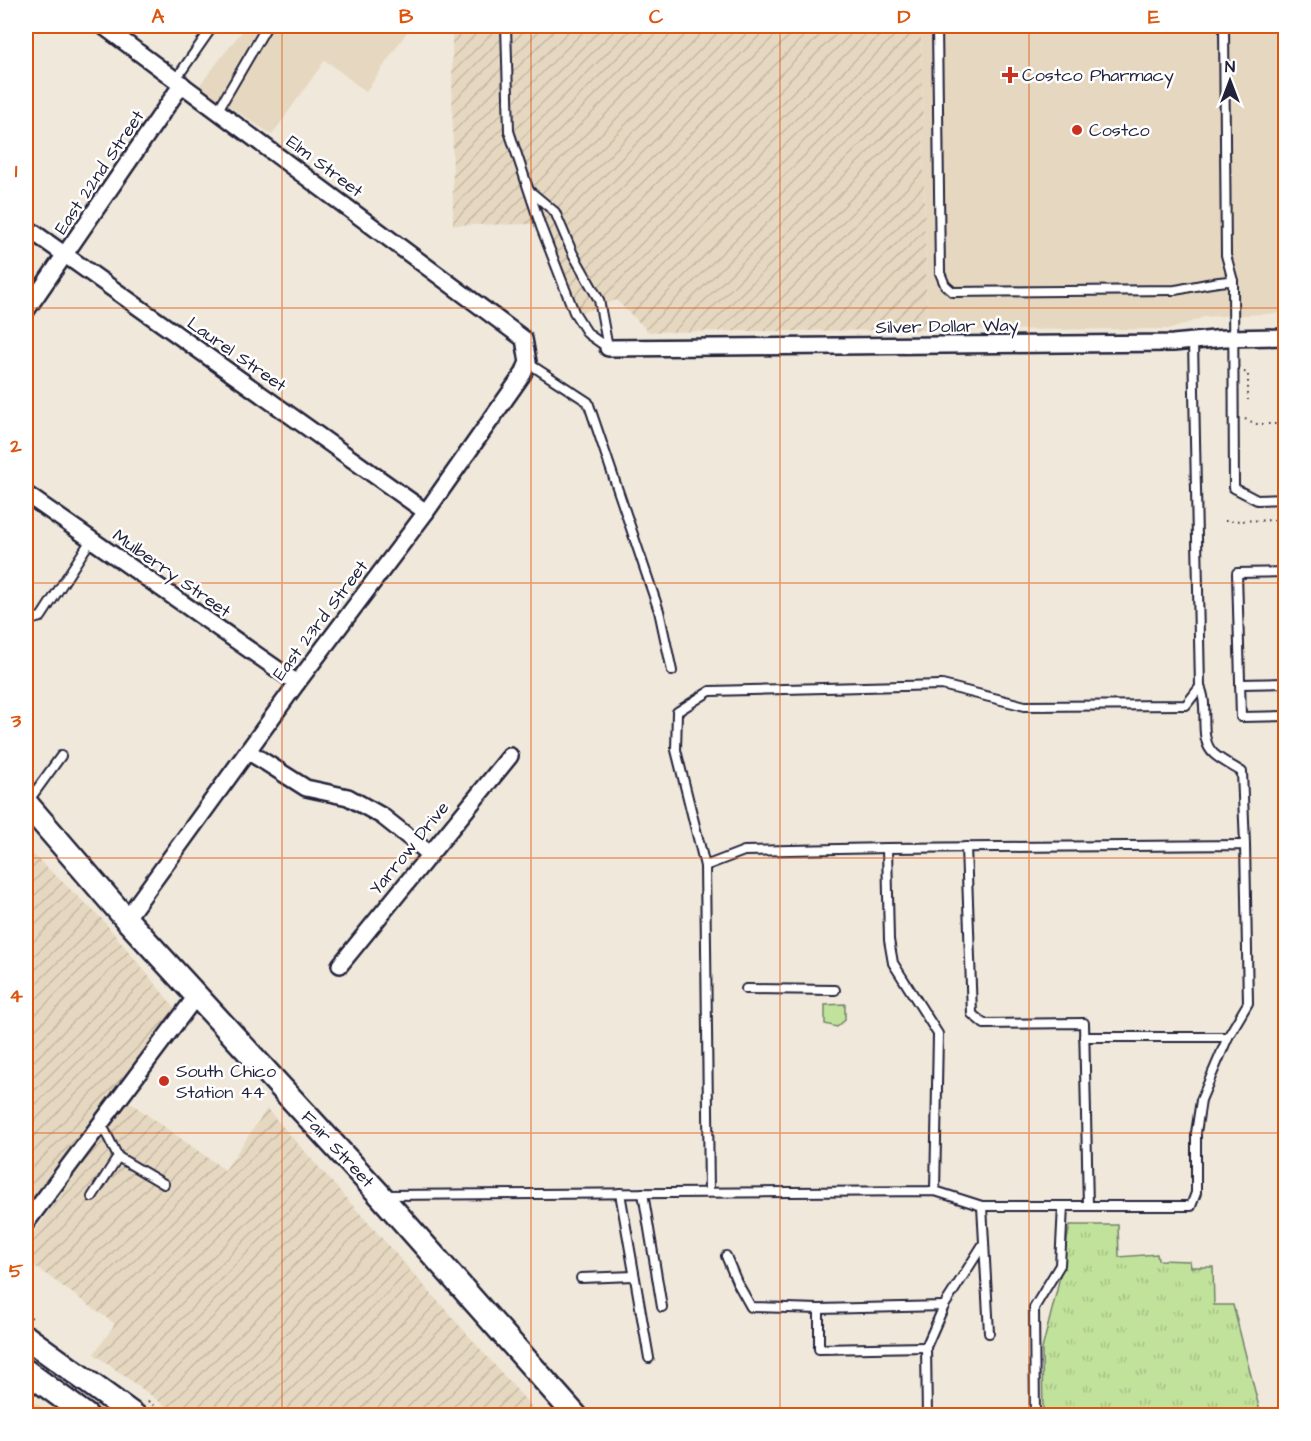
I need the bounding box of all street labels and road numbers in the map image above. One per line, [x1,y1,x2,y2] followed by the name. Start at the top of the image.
[49,105,151,239] street label: East 22nd Street
[281,129,369,204] street label: Elm Street
[182,311,292,398] street label: Laurel Street
[875,313,1019,341] street label: Silver Dollar Way
[107,523,236,625] street label: Mulberry Street
[267,554,374,686] street label: East 23rd Street
[364,796,455,900] street label: Yarrow Drive
[295,1105,380,1194] street label: Fair Street

